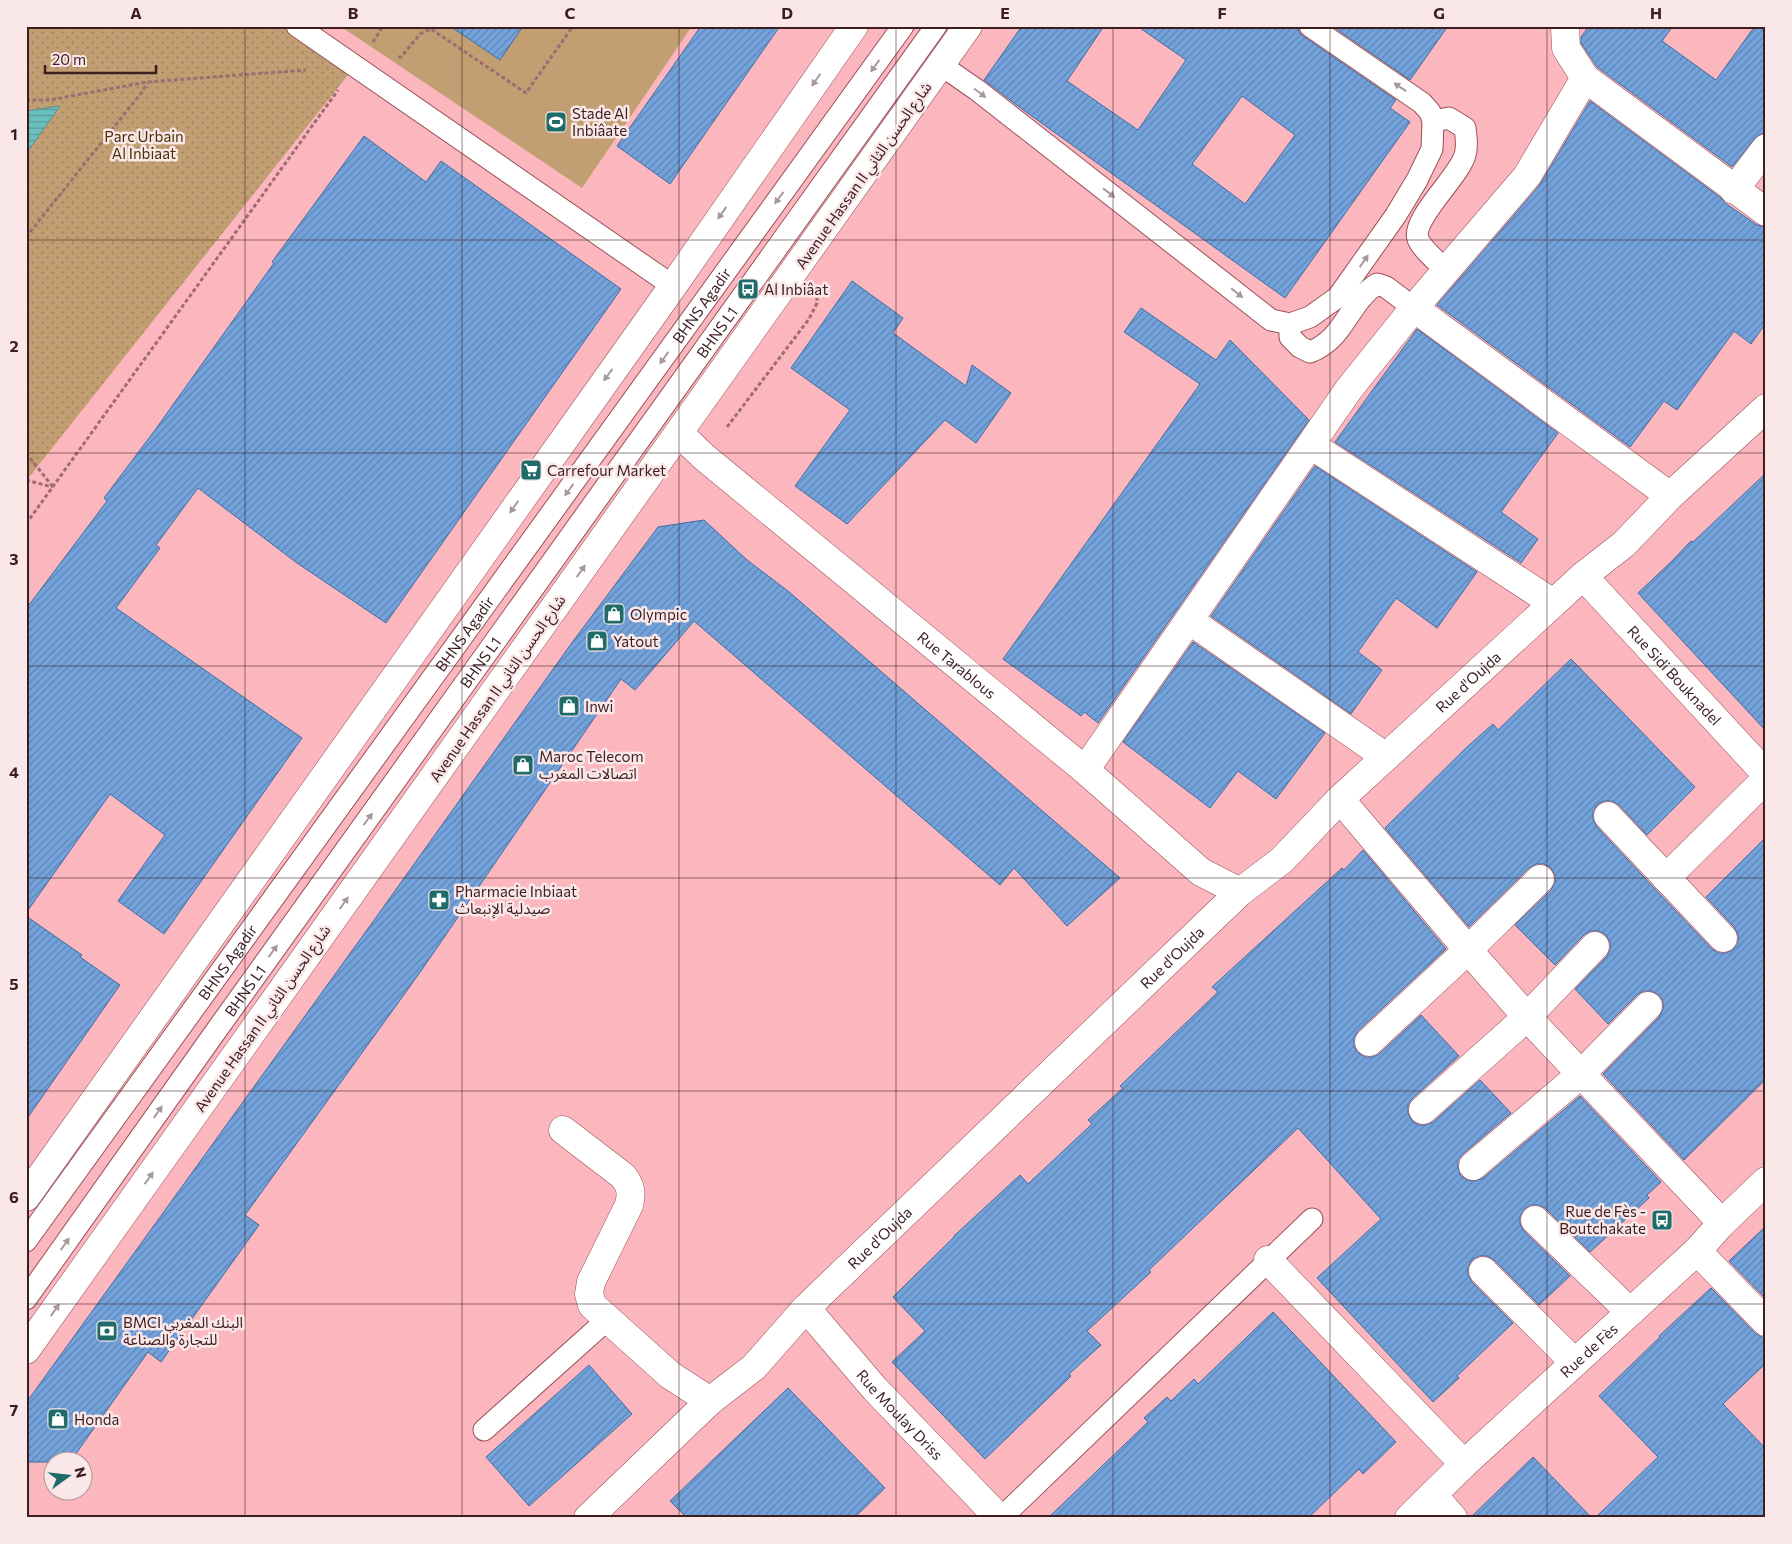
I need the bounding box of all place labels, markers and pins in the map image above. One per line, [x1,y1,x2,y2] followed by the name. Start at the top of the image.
[572,104,628,139] place label: Stade Al Inbiâate
[544,110,568,134] sports icon: Stade Al Inbiâate
[736,277,760,301] bus stop icon: Al Inbiâat
[764,280,828,298] place label: Al Inbiâat
[519,458,543,482] supermarket icon: Carrefour Market
[547,461,666,479] place label: Carrefour Market
[602,602,626,626] shop icon: Olympic
[630,605,687,623] place label: Olympic
[585,629,609,653] shop icon: Yatout
[613,632,659,650] place label: Yatout
[557,694,581,718] shop icon: Inwi
[585,697,613,715] place label: Inwi
[539,747,644,783] place label: Maroc Telecom اتصالات المغرب
[511,753,535,777] shop icon: Maroc Telecom اتصالات المغرب
[455,882,577,919] place label: Pharmacie Inbiaat صيدلية الإنبعاث
[427,888,451,912] pharmacy icon: Pharmacie Inbiaat صيدلية الإنبعاث
[1559,1202,1646,1237] place label: Rue de Fès - Boutchakate
[1650,1208,1674,1232] bus stop icon: Rue de Fès - Boutchakate
[123,1313,243,1349] place label: BMCI البنك المغربي للتجارة والصناعة
[95,1319,119,1343] bank icon: BMCI البنك المغربي للتجارة والصناعة
[46,1407,70,1431] shop icon: Honda
[74,1410,119,1428] place label: Honda

